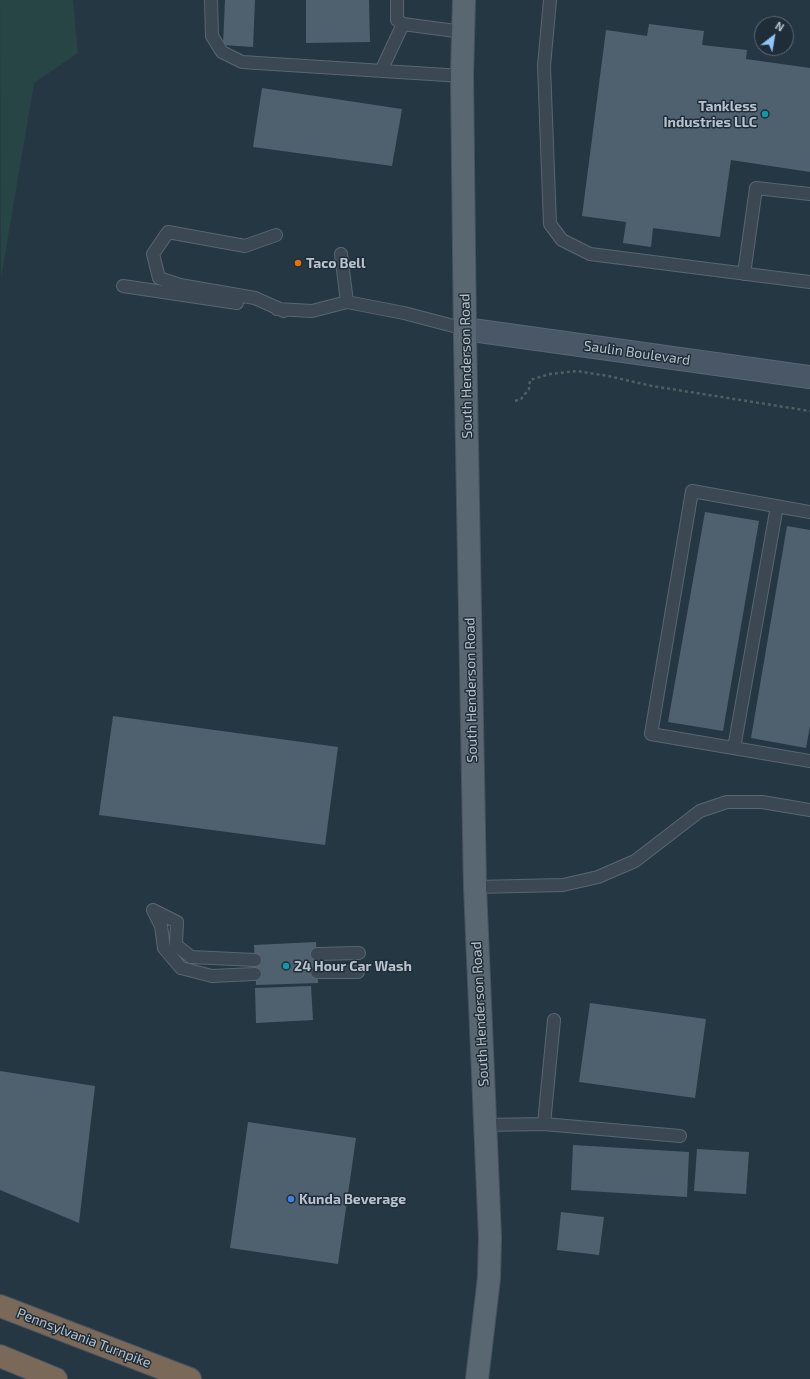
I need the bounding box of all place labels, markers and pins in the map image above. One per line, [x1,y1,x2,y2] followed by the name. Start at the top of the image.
[663,98,757,130] place label: Tankless Industries LLC
[760,109,770,119] marker: Tankless Industries LLC
[306,255,366,271] place label: Taco Bell
[293,258,303,268] marker: Taco Bell
[294,958,412,974] place label: 24 Hour Car Wash
[281,961,291,971] marker: 24 Hour Car Wash
[299,1191,406,1207] place label: Kunda Beverage
[286,1194,296,1204] marker: Kunda Beverage

